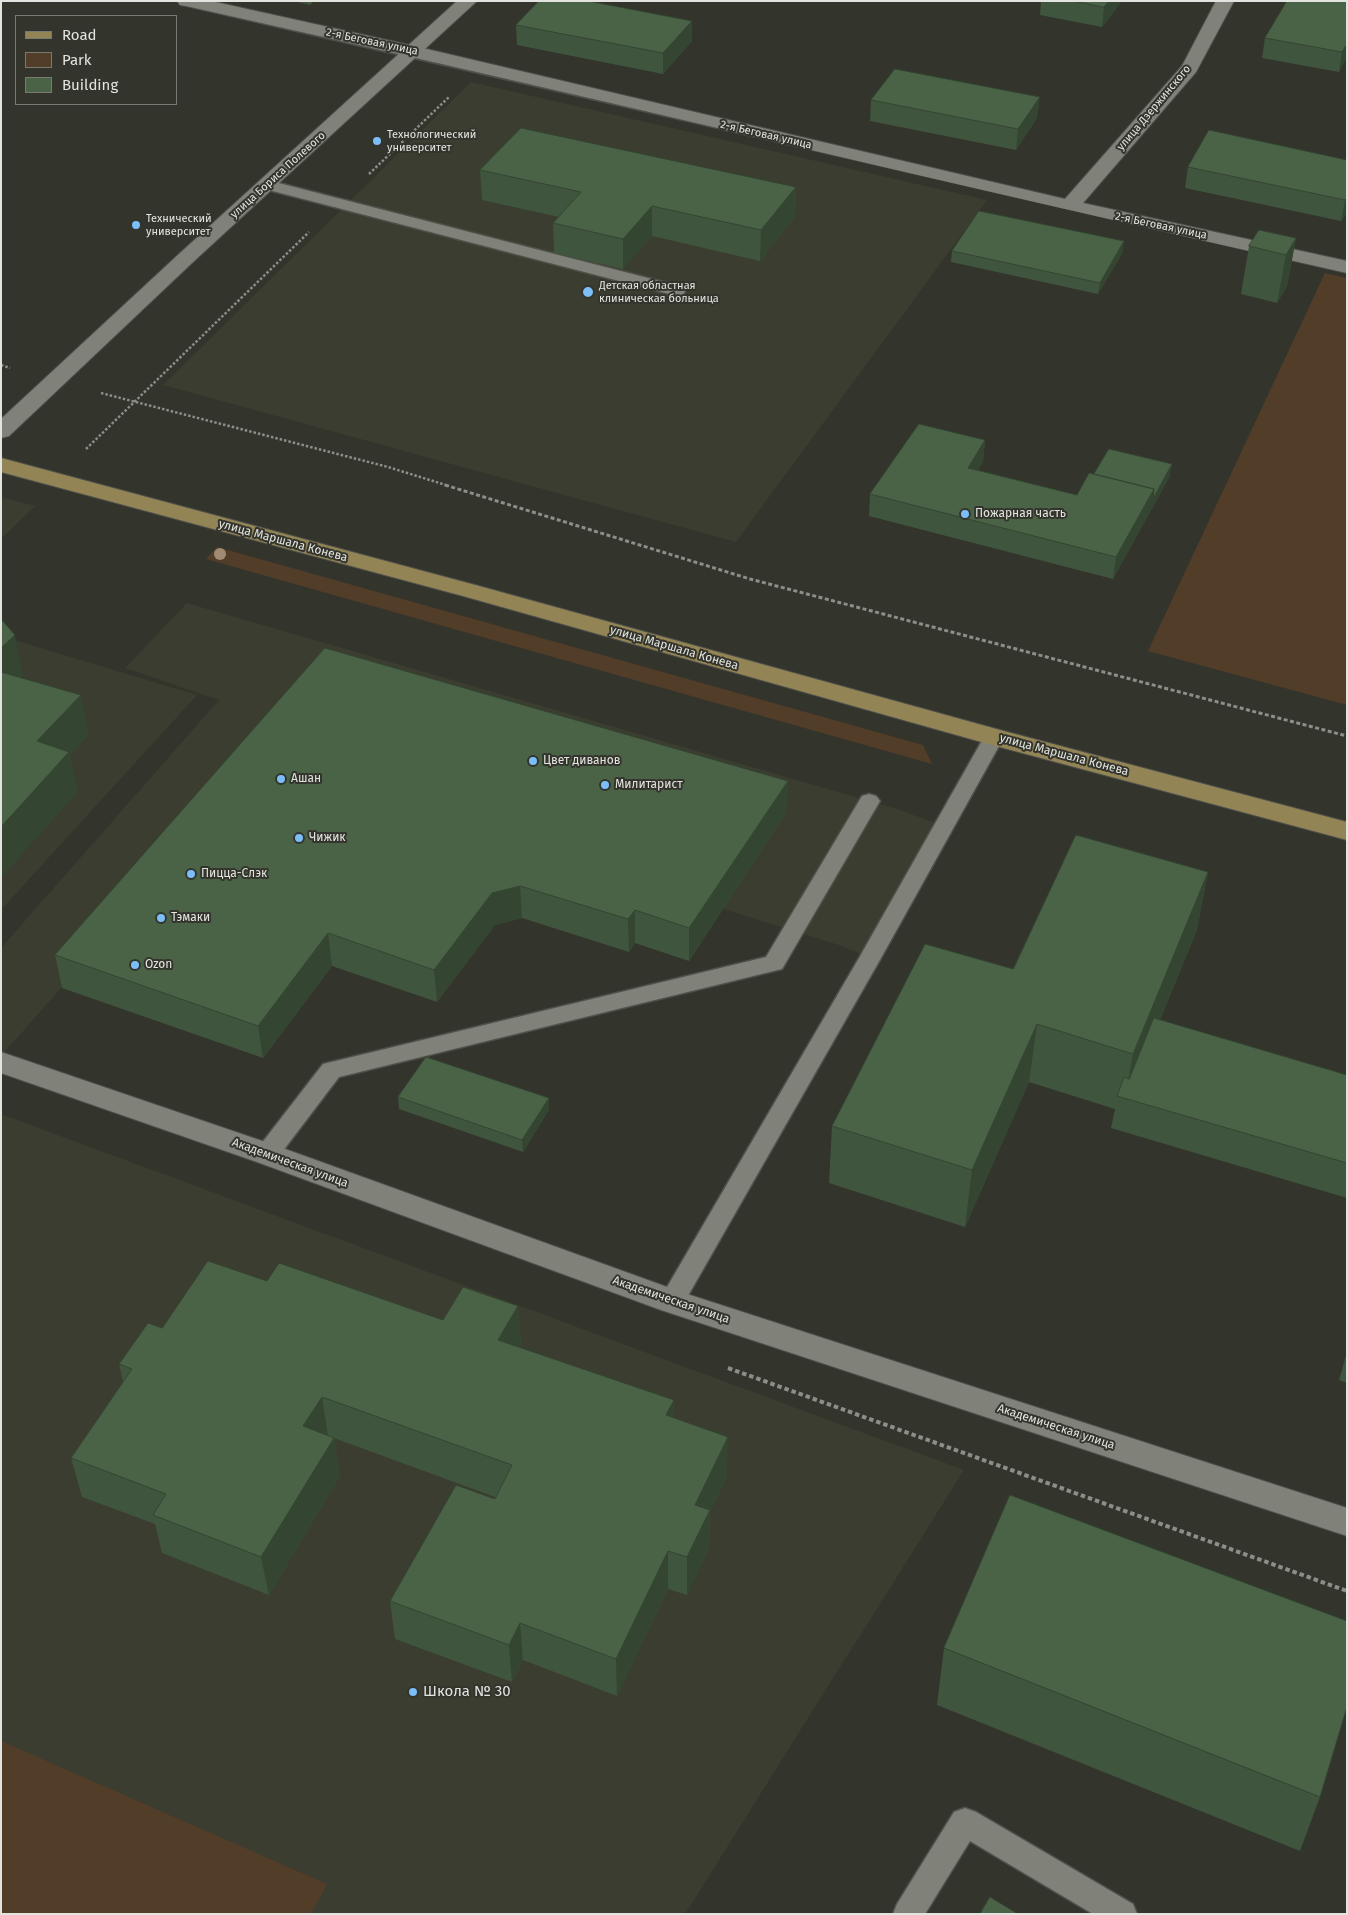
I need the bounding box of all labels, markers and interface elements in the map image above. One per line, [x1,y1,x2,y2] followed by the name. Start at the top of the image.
[15,15,178,105] legend
[62,26,97,44] text: Road
[325,26,419,58] street label: 2-я Беговая улица
[62,51,92,69] text: Park
[1114,63,1194,153] street label: улица Дзержинского
[62,76,118,94] text: Building
[719,118,813,152] street label: 2-я Беговая улица
[387,128,476,154] place label: Технологический университет
[228,129,328,221] street label: улица Бориса Полевого
[371,135,383,147] marker: Технологический университет
[1114,210,1208,242] street label: 2-я Беговая улица
[146,212,212,238] place label: Технический университет
[130,219,142,231] marker: Технический университет
[599,279,719,305] place label: Детская областная клиническая больница
[581,285,595,299] marker: Детская областная клиническая больница
[975,507,1066,521] place label: Пожарная часть
[959,508,971,520] marker: Пожарная часть
[217,517,349,565] street label: улица Маршала Конева
[608,623,740,673] street label: улица Маршала Конева
[998,731,1130,779] street label: улица Маршала Конева
[543,754,620,768] place label: Цвет диванов
[527,755,539,767] marker: Цвет диванов
[291,772,321,786] place label: Ашан
[275,773,287,785] marker: Ашан
[615,778,683,792] place label: Милитарист
[599,779,611,791] marker: Милитарист
[309,831,346,845] place label: Чижик
[293,832,305,844] marker: Чижик
[201,867,267,881] place label: Пицца-Слэк
[185,868,197,880] marker: Пицца-Слэк
[171,911,210,925] place label: Тэмаки
[155,912,167,924] marker: Тэмаки
[145,958,172,972] place label: Ozon
[129,959,141,971] marker: Ozon
[230,1135,350,1191] street label: Академическая улица
[611,1273,731,1327] street label: Академическая улица
[995,1401,1117,1453] street label: Академическая улица
[423,1683,511,1701] place label: Школа № 30
[407,1686,419,1698] marker: Школа № 30

